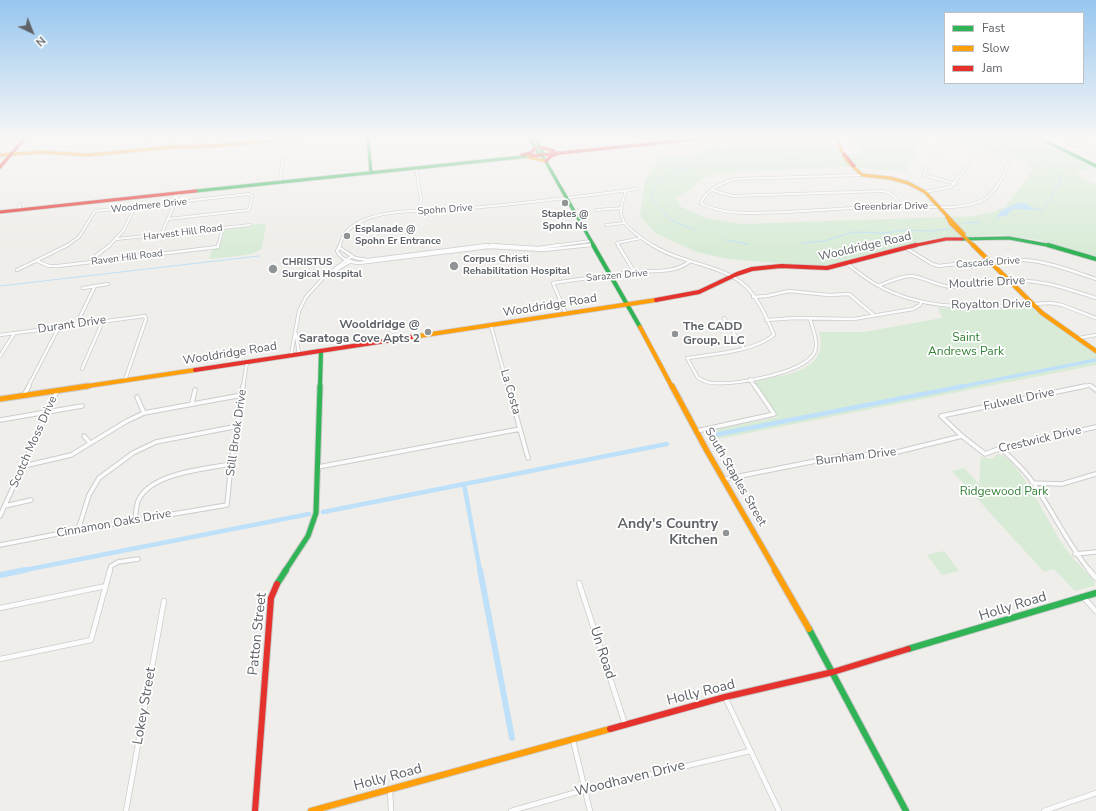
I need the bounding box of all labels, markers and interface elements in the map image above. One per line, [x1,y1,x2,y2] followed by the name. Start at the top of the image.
[12,12,52,52] north arrow
[944,12,1084,84] legend
[982,20,1005,36] text: Fast
[32,33,49,49] text: N
[982,40,1010,56] text: Slow
[982,60,1003,76] text: Jam
[110,196,188,216] street label: Woodmere Drive
[560,198,570,208] marker: Staples @ Spohn Ns
[854,200,928,214] street label: Greenbriar Drive
[417,202,473,218] street label: Spohn Drive
[541,209,589,232] place label: Staples @ Spohn Ns
[143,222,223,244] street label: Harvest Hill Road
[355,224,441,248] place label: Esplanade @ Spohn Er Entrance
[817,229,913,265] street label: Wooldridge Road
[342,231,352,241] marker: Esplanade @ Spohn Er Entrance
[90,248,164,268] street label: Raven Hill Road
[463,254,570,278] place label: Corpus Christi Rehabilitation Hospital
[956,255,1020,271] street label: Cascade Drive
[282,257,362,280] place label: CHRISTUS Surgical Hospital
[448,260,460,272] marker: Corpus Christi Rehabilitation Hospital
[267,263,279,275] marker: CHRISTUS Surgical Hospital
[586,267,648,285] street label: Sarazen Drive
[949,274,1025,292] street label: Moultrie Drive
[502,291,598,321] street label: Wooldridge Road
[951,297,1031,313] street label: Royalton Drive
[37,313,107,337] street label: Durant Drive
[299,318,420,346] place label: Wooldridge @ Saratoga Cove Apts 2
[683,320,745,348] place label: The CADD Group, LLC
[423,327,433,337] marker: Wooldridge @ Saratoga Cove Apts 2
[670,329,680,339] marker: The CADD Group, LLC
[928,331,1004,359] park label: Saint Andrews Park
[182,339,278,369] street label: Wooldridge Road
[497,368,523,416] street label: La Costa
[982,386,1056,414] street label: Fulwell Drive
[224,389,250,477] street label: Still Brook Drive
[7,394,61,490] street label: Scotch Moss Drive
[997,423,1083,457] street label: Crestwick Drive
[701,425,769,529] street label: South Staples Street
[815,445,897,469] street label: Burnham Drive
[960,485,1048,499] park label: Ridgewood Park
[55,507,173,541] street label: Cinnamon Oaks Drive
[618,517,718,550] place label: Andy's Country Kitchen
[721,528,731,538] marker: Andy's Country Kitchen
[977,589,1049,625] street label: Holly Road
[245,592,271,676] street label: Patton Street
[586,625,618,681] street label: Un Road
[130,666,160,746] street label: Lokey Street
[665,676,737,710] street label: Holly Road
[573,757,687,801] street label: Woodhaven Drive
[352,761,424,795] street label: Holly Road

